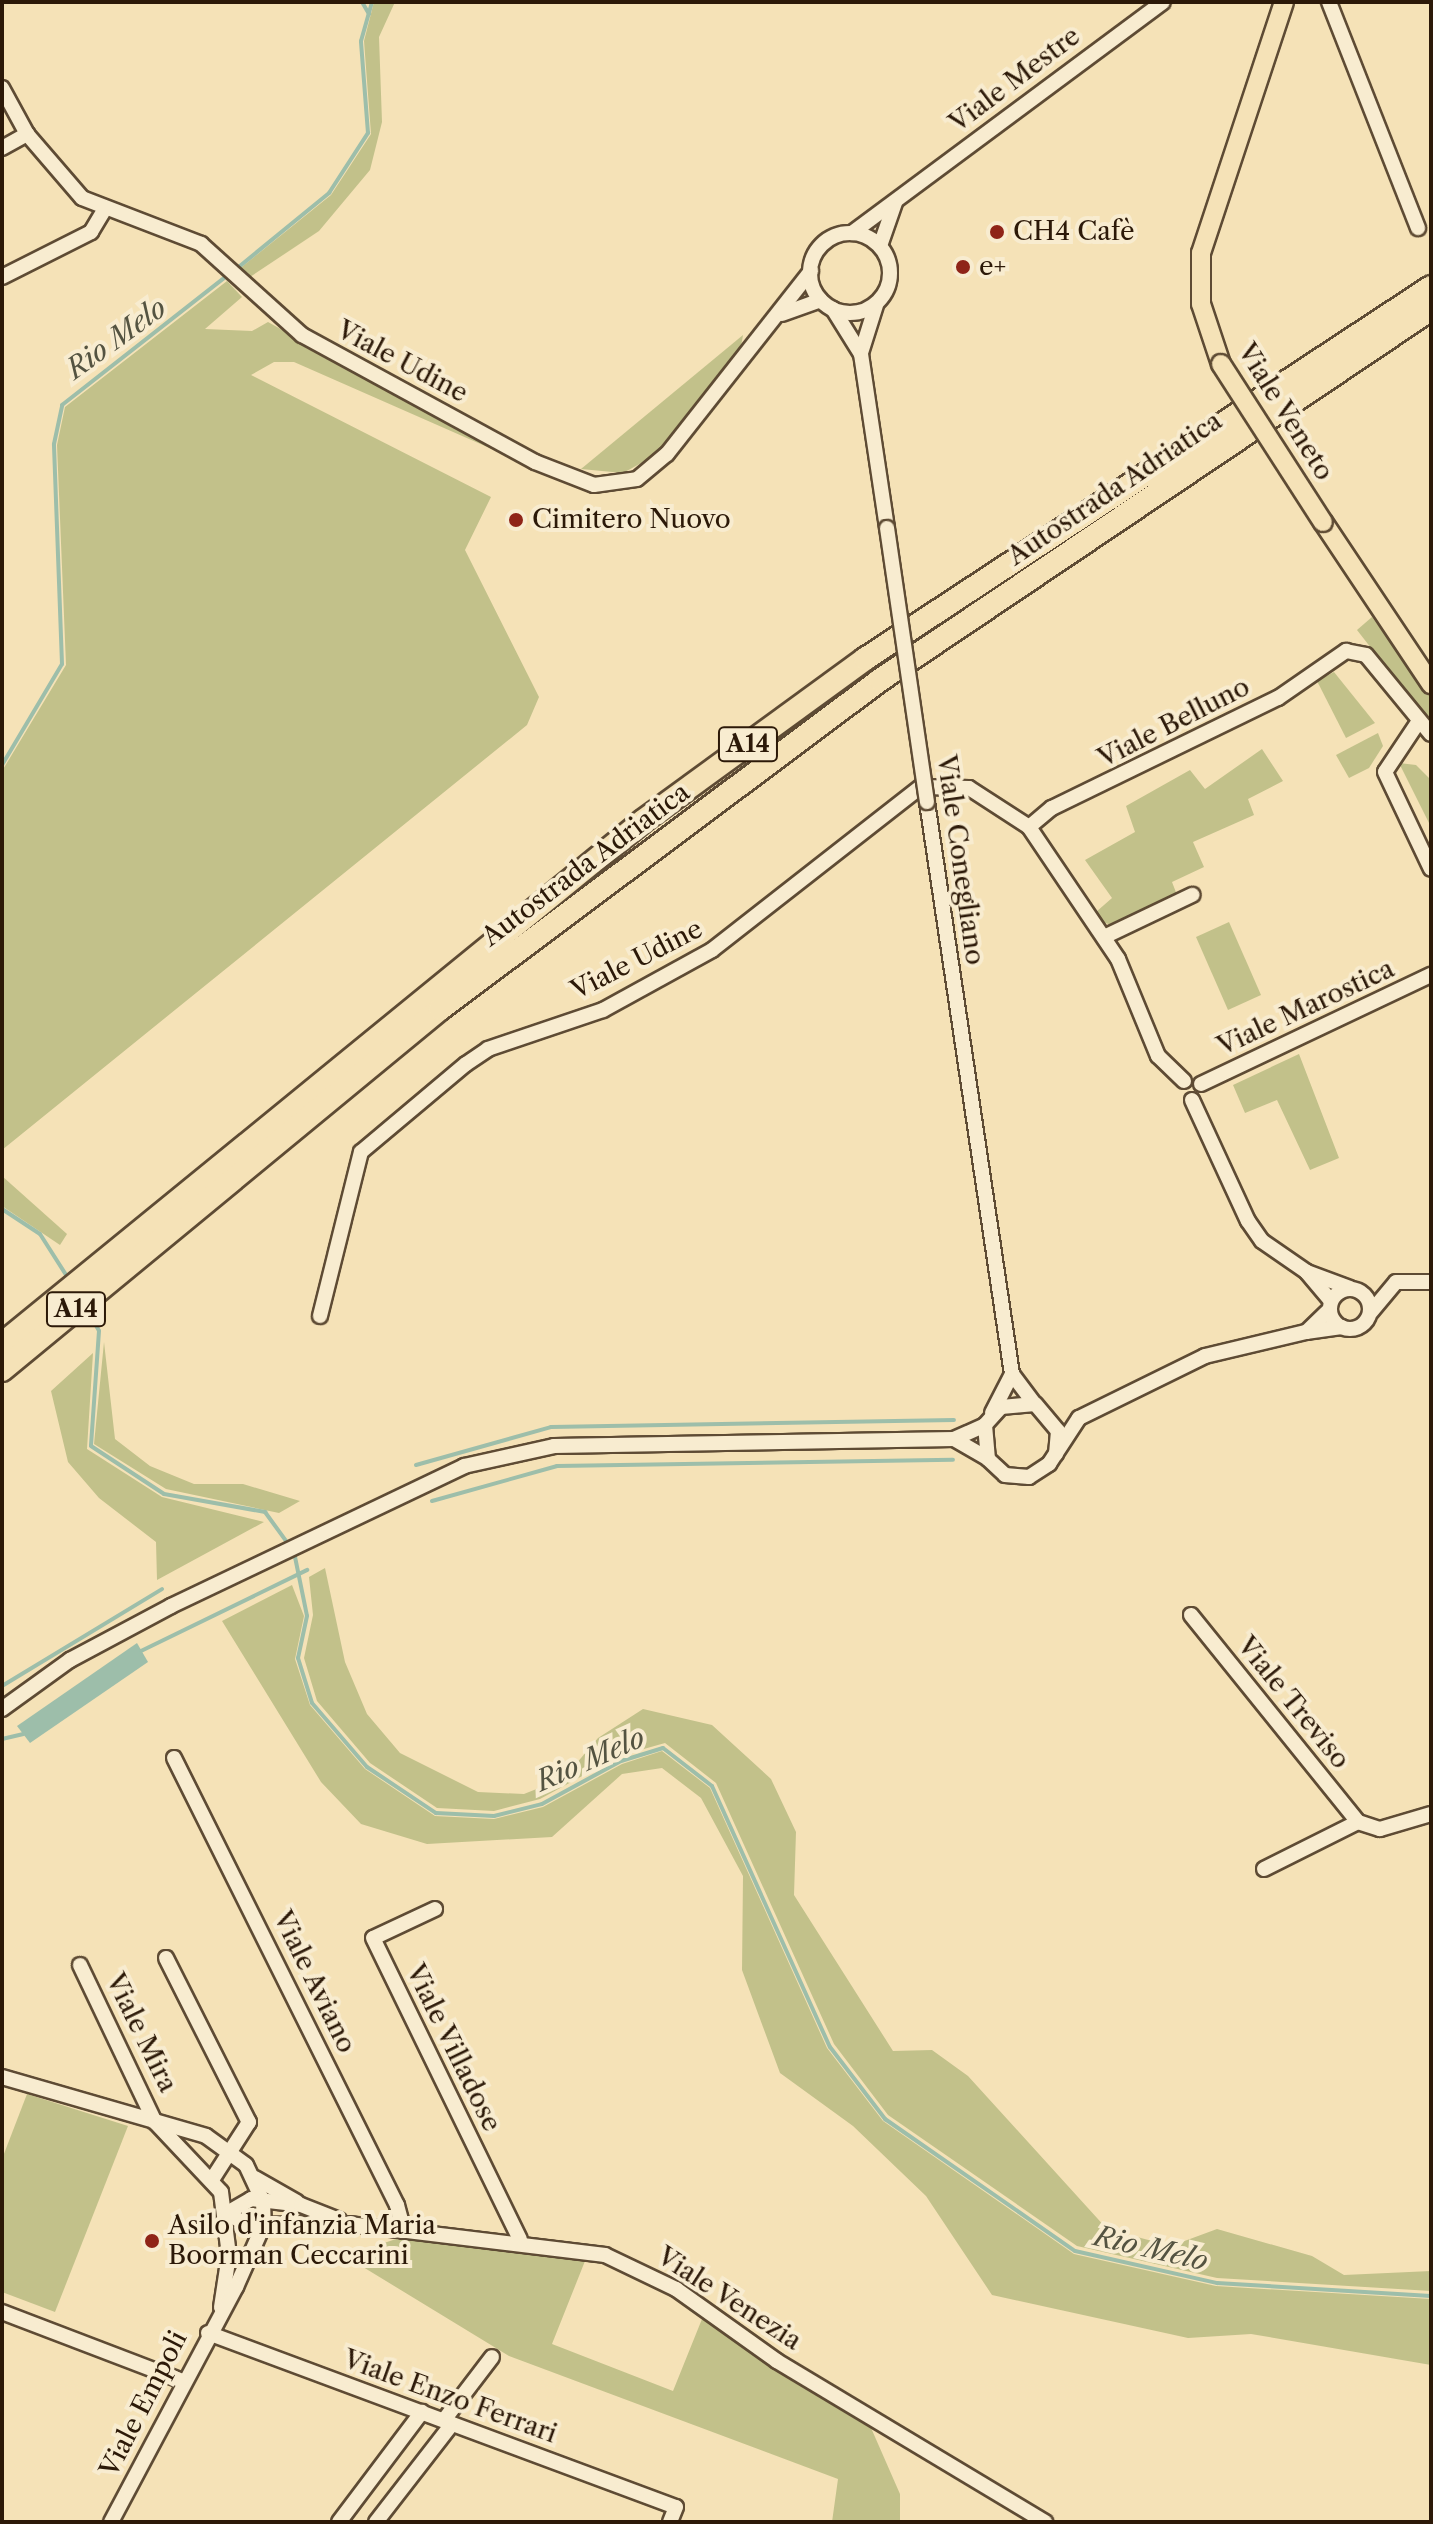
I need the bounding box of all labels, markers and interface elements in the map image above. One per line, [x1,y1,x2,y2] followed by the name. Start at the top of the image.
[944,21,1086,139] street label: Viale Mestre
[1013,216,1135,248] place label: CH4 Cafè
[988,223,1006,241] marker: CH4 Cafè
[979,251,1006,283] place label: e+
[954,258,972,276] marker: e+
[59,290,173,386] water label: Rio Melo
[331,315,473,409] street label: Viale Udine
[1230,337,1340,487] street label: Viale Veneto
[1001,405,1229,573] street label: Autostrada Adriatica
[532,504,731,536] place label: Cimitero Nuovo
[507,511,525,529] marker: Cimitero Nuovo
[1093,671,1255,775] street label: Viale Belluno
[716,724,780,764] road number: A14
[930,753,990,967] street label: Viale Conegliano
[476,776,696,954] street label: Autostrada Adriatica
[566,914,708,1006] street label: Viale Udine
[1213,953,1399,1063] street label: Viale Marostica
[44,1289,108,1329] road number: A14
[1230,1630,1356,1776] street label: Viale Treviso
[530,1720,650,1798] water label: Rio Melo
[266,1905,362,2059] street label: Viale Aviano
[399,1959,507,2137] street label: Viale Villadose
[99,1969,183,2097] street label: Viale Mira
[168,2210,436,2272] place label: Asilo d'infanzia Maria Boorman Ceccarini
[1091,2219,1211,2277] water label: Rio Melo
[143,2232,161,2250] marker: Asilo d'infanzia Maria Boorman Ceccarini
[651,2241,807,2357] street label: Viale Venezia
[94,2326,194,2482] street label: Viale Empoli
[339,2344,561,2450] street label: Viale Enzo Ferrari

